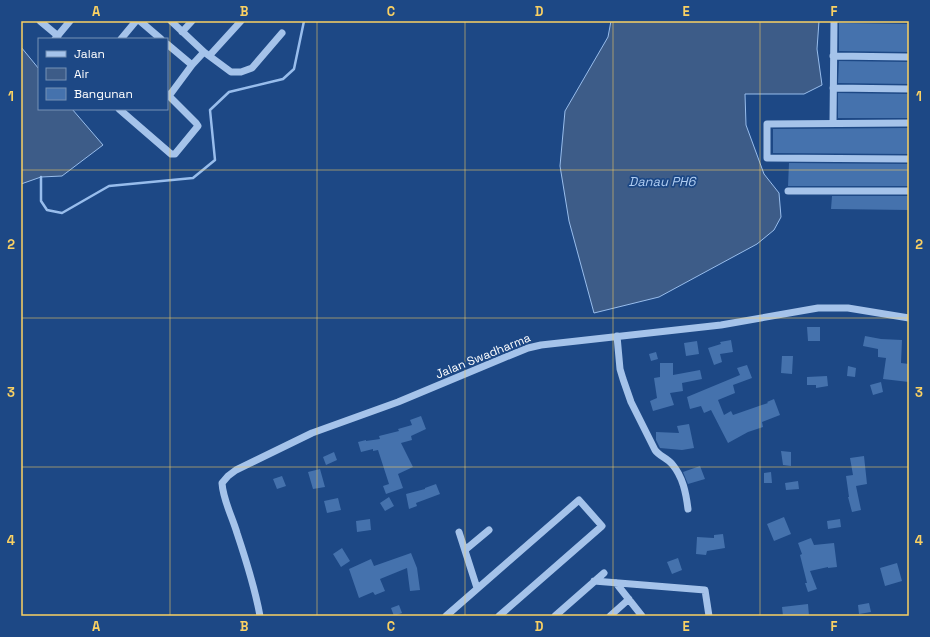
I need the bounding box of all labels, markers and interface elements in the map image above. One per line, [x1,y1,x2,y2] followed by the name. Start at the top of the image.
[92,3,101,20] text: A
[240,3,249,20] text: B
[387,3,395,20] text: C
[535,3,544,20] text: D
[682,3,690,20] text: E
[831,3,838,20] text: F
[38,38,168,110] legend
[74,46,105,62] text: Jalan
[74,66,90,82] text: Air
[74,86,133,102] text: Bangunan
[8,88,14,105] text: 1
[916,88,922,105] text: 1
[629,173,698,190] water label: Danau PH6
[7,236,15,253] text: 2
[915,236,923,253] text: 2
[433,330,533,382] street label: Jalan Swadharma
[7,384,15,401] text: 3
[915,384,923,401] text: 3
[7,532,15,549] text: 4
[915,532,923,549] text: 4
[92,618,101,635] text: A
[240,618,249,635] text: B
[387,618,395,635] text: C
[535,618,544,635] text: D
[682,618,690,635] text: E
[831,618,838,635] text: F

